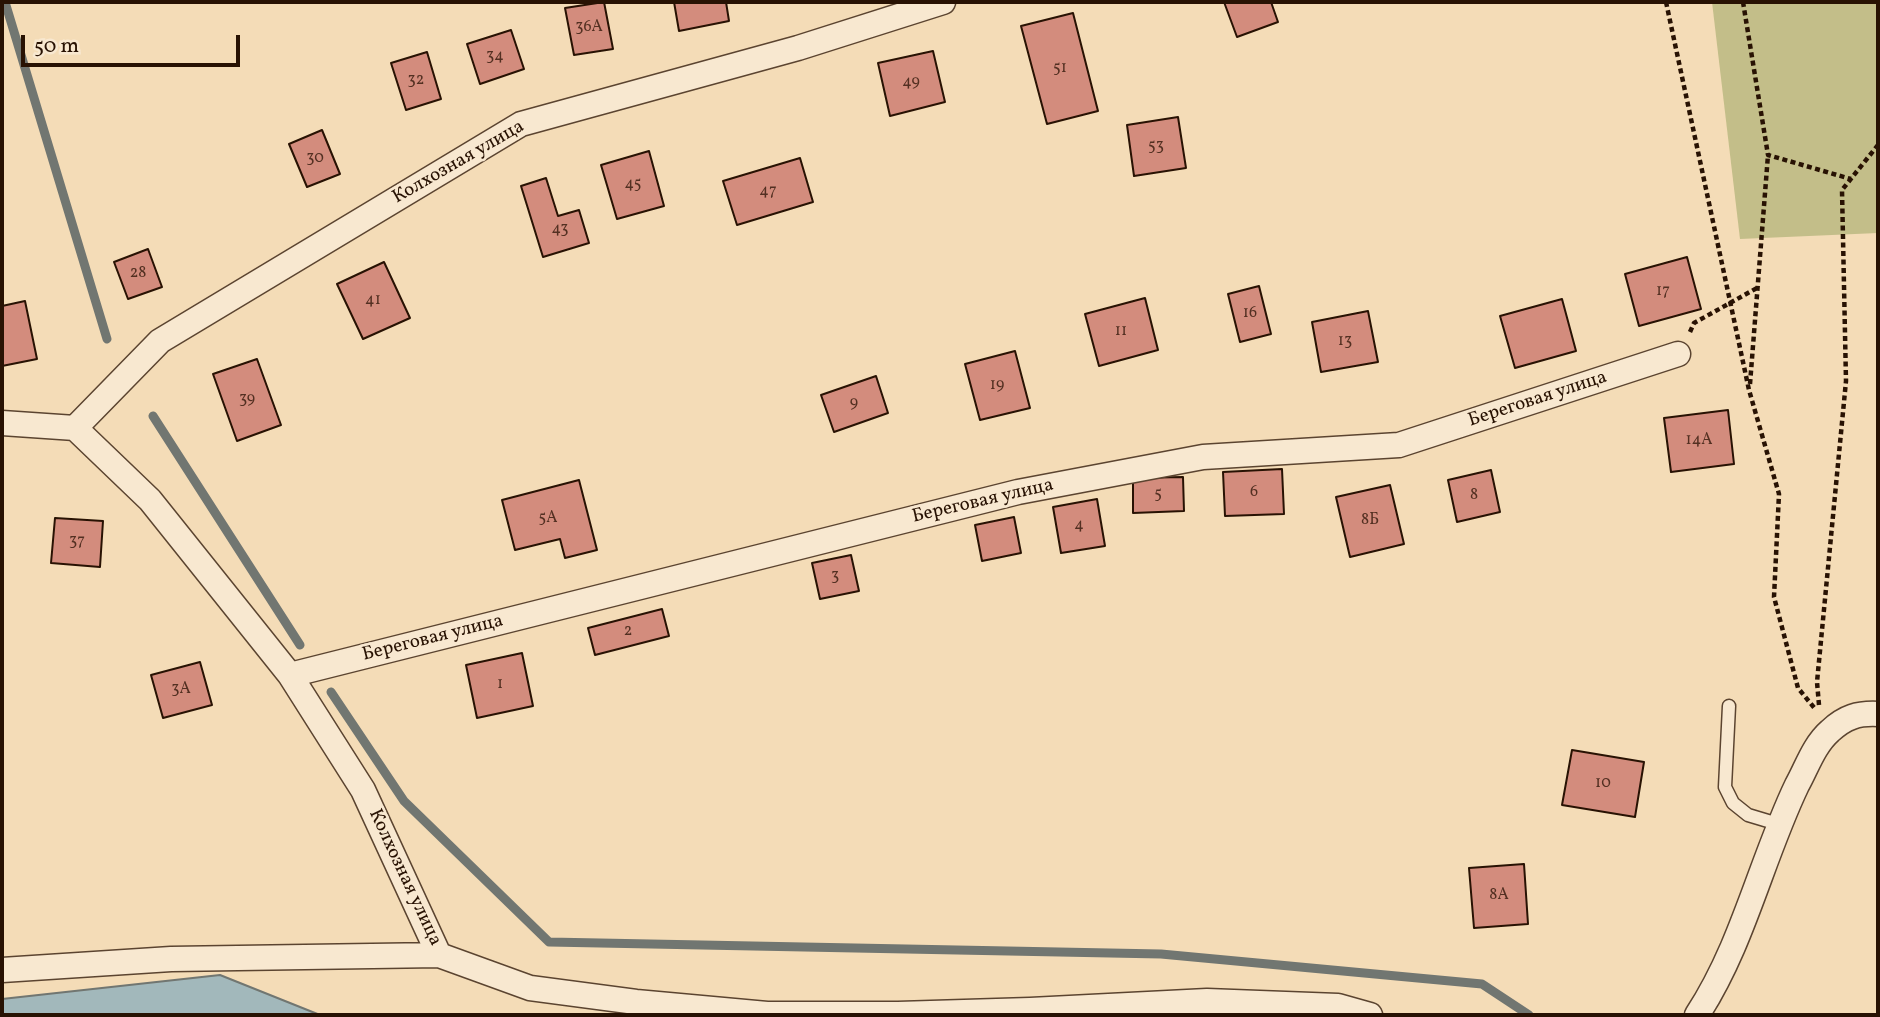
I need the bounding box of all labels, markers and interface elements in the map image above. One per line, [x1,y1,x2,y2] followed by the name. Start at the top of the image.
[575,18,603,38] house number: 36А
[24,21,243,65] scale bar
[34,32,79,61] text: 50 m
[486,47,504,67] house number: 34
[1053,59,1067,79] house number: 51
[408,71,424,91] house number: 32
[902,73,920,93] house number: 49
[389,116,529,210] street label: Колхозная улица
[1148,137,1164,157] house number: 53
[306,149,324,169] house number: 30
[625,175,641,195] house number: 45
[759,182,777,202] house number: 47
[551,220,569,240] house number: 43
[130,264,146,284] house number: 28
[1656,282,1670,302] house number: 17
[365,291,381,311] house number: 41
[1243,304,1257,324] house number: 16
[1115,322,1127,342] house number: 11
[1338,332,1352,352] house number: 13
[1466,367,1610,433] street label: Береговая улица
[990,376,1004,396] house number: 19
[239,390,255,410] house number: 39
[850,394,858,414] house number: 9
[1685,431,1713,451] house number: 14А
[910,475,1056,529] street label: Береговая улица
[1250,483,1258,503] house number: 6
[1154,485,1162,505] house number: 5
[1470,486,1478,506] house number: 8
[539,509,557,529] house number: 5А
[1361,511,1379,531] house number: 8Б
[1074,516,1084,536] house number: 4
[69,532,85,552] house number: 37
[831,567,839,587] house number: 3
[360,610,506,668] street label: Береговая улица
[624,622,632,642] house number: 2
[497,675,503,695] house number: 1
[171,680,191,700] house number: 3А
[1595,774,1611,794] house number: 10
[362,806,446,950] street label: Колхозная улица
[1489,886,1509,906] house number: 8А

